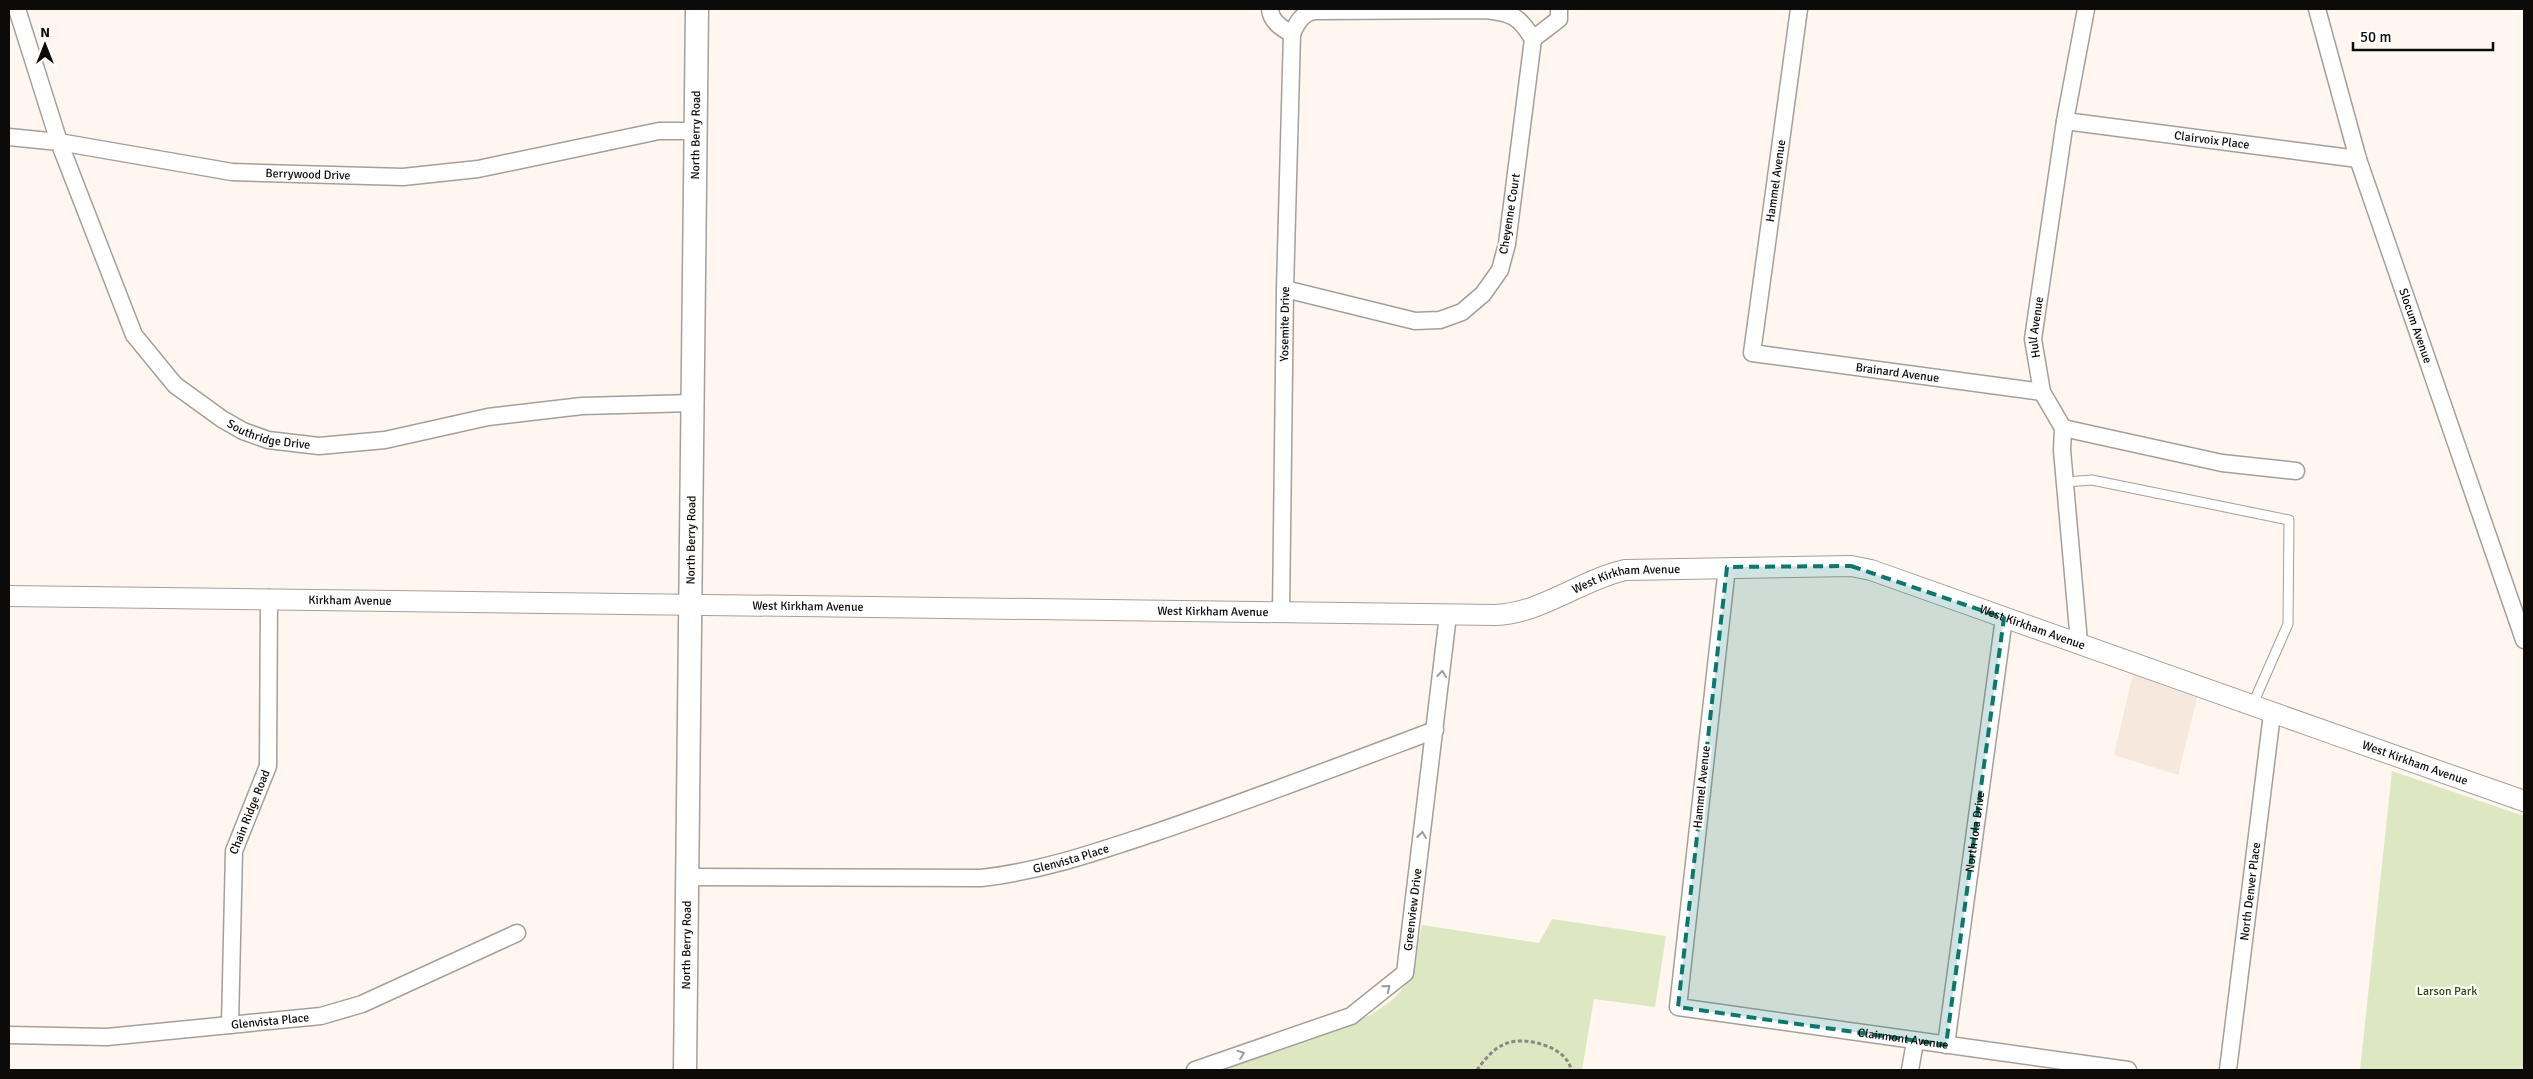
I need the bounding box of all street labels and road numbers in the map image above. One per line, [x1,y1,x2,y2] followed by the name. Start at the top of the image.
[688,91,704,180] street label: North Berry Road
[2173,128,2250,152] street label: Clairvoix Place
[1763,139,1789,223] street label: Hammel Avenue
[265,165,351,183] street label: Berrywood Drive
[1496,172,1524,256] street label: Cheyenne Court
[1277,286,1293,362] street label: Yosemite Drive
[2396,286,2435,365] street label: Slocum Avenue
[2025,296,2047,359] street label: Hull Avenue
[1855,360,1940,386] street label: Brainard Avenue
[224,416,311,452] street label: Southridge Drive
[683,495,699,585] street label: North Berry Road
[1570,562,1680,597] street label: West Kirkham Avenue
[308,592,392,608] street label: Kirkham Avenue
[752,598,864,614] street label: West Kirkham Avenue
[1977,602,2087,653] street label: West Kirkham Avenue
[1157,603,1269,620] street label: West Kirkham Avenue
[2360,737,2470,788] street label: West Kirkham Avenue
[1690,745,1714,829] street label: Hammel Avenue
[226,768,273,857] street label: Chain Ridge Road
[1962,791,1988,873] street label: North Iola Drive
[1031,841,1111,876] street label: Glenvista Place
[2237,841,2264,941] street label: North Denver Place
[1400,867,1425,952] street label: Greenview Drive
[678,900,694,990] street label: North Berry Road
[230,1010,310,1032] street label: Glenvista Place
[1857,1025,1949,1052] street label: Clairmont Avenue

